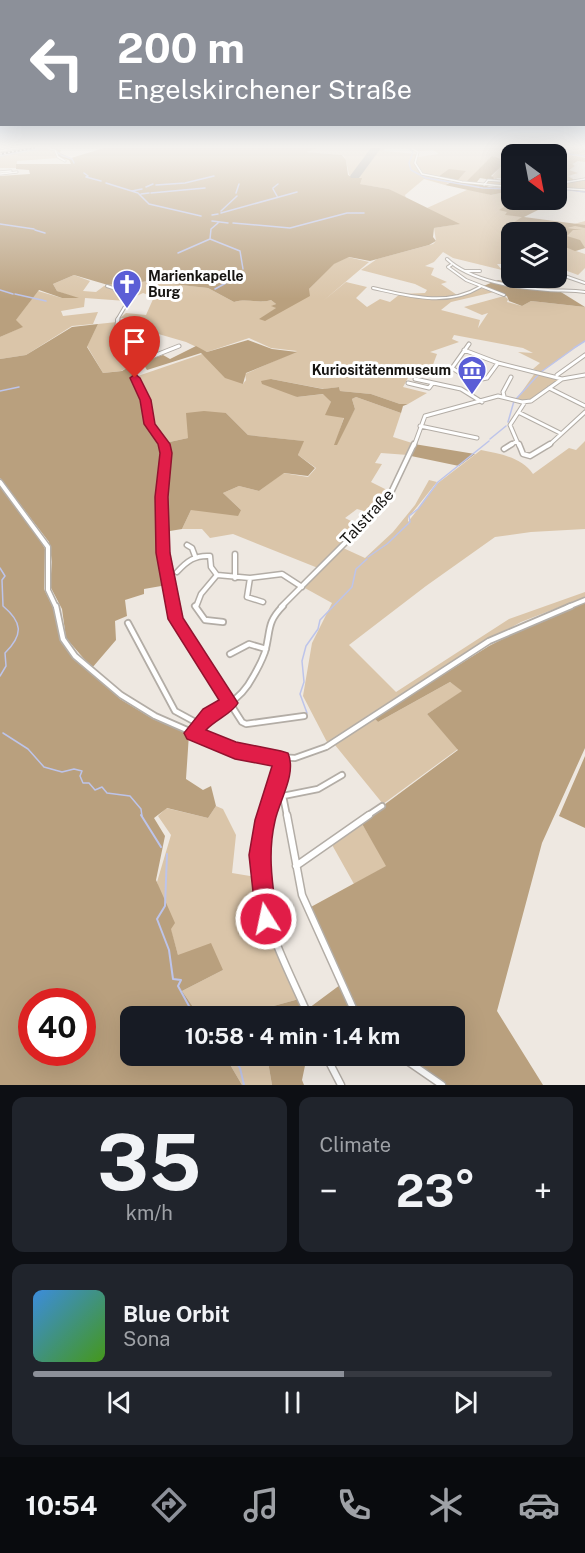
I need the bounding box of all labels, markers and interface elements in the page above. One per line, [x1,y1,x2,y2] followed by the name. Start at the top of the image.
[117,23,245,72] text: 200 m
[18,24,96,102] icon: left
[117,73,412,105] text: Engelskirchener Straße
[501,144,567,210] north arrow
[501,144,567,288] map controls
[501,222,567,288] button: layers
[111,268,143,310] church icon: Marienkapelle Burg
[148,268,244,300] place label: Marienkapelle Burg
[109,316,160,378] pin
[118,325,151,358] icon: arrive
[456,354,488,396] museum icon: Kuriositätenmuseum
[312,362,451,378] place label: Kuriositätenmuseum
[336,485,398,549] street label: Talstraße
[234,887,298,951] position arrow
[18,988,96,1066] speed limit sign: 40
[185,1023,400,1049] text: 10:58 · 4 min · 1.4 km
[97,1116,202,1208] text: 35
[320,1133,391,1157] text: Climate
[396,1164,476,1217] text: 23°
[320,1172,338,1210] text: −
[534,1172,552,1210] text: +
[126,1201,173,1225] text: km/h
[123,1301,230,1327] text: Blue Orbit
[123,1327,170,1351] text: Sona
[103,1386,136,1419] icon: previous
[276,1386,309,1419] icon: pause
[449,1386,482,1419] icon: next
[148,1484,190,1526] icon: directions
[240,1484,282,1526] icon: music
[333,1484,375,1526] icon: phone
[425,1484,467,1526] icon: climate
[518,1484,560,1526] icon: car
[25,1489,97,1521] text: 10:54

